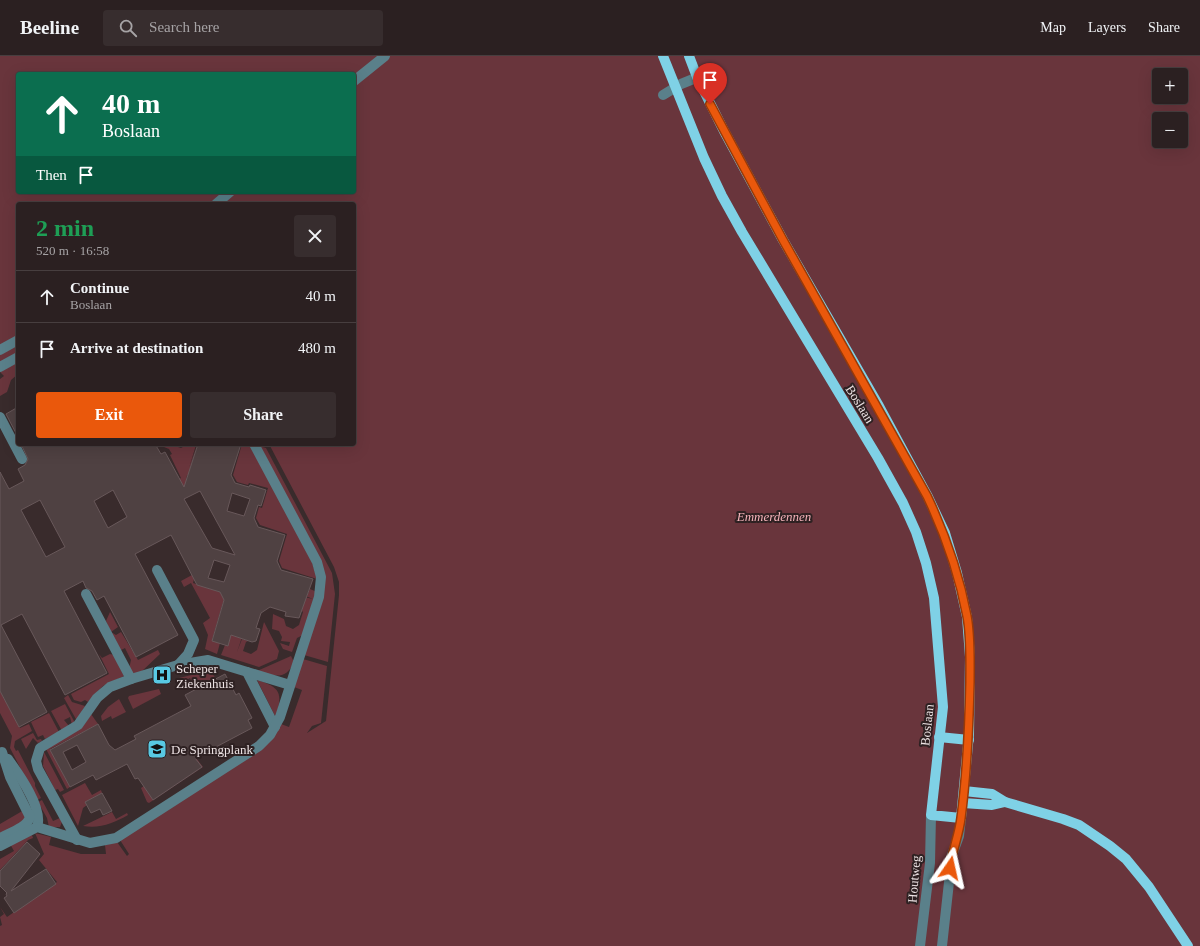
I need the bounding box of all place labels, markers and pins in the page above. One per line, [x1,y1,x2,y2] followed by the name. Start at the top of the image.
[693,63,727,104] pin
[176,661,234,691] place label: Scheper Ziekenhuis
[151,664,173,686] hospital icon: Scheper Ziekenhuis
[146,738,168,760] school or university icon: De Springplank
[171,742,253,757] place label: De Springplank

